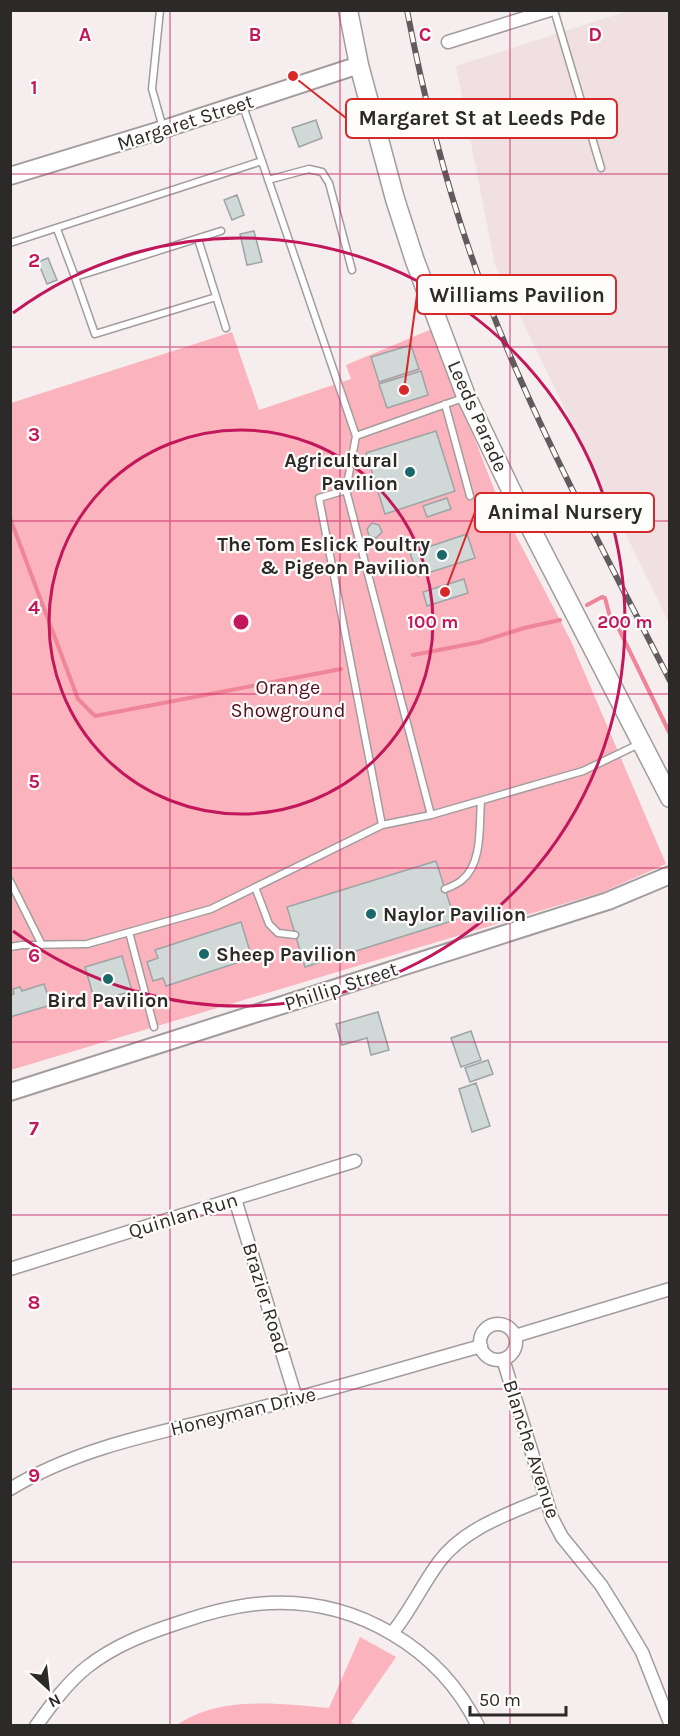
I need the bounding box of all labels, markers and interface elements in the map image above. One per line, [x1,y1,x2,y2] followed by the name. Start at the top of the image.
[79,23,92,46] text: A
[249,23,261,46] text: B
[419,23,431,46] text: C
[588,23,602,46] text: D
[30,76,38,99] text: 1
[114,89,257,155] street label: Margaret Street
[346,99,617,138] callout: Margaret St at Leeds Pde
[358,106,606,130] text: Margaret St at Leeds Pde
[28,249,40,272] text: 2
[417,275,616,314] callout: Williams Pavilion
[429,283,605,307] text: Williams Pavilion
[443,357,512,475] street label: Leeds Parade
[28,423,40,446] text: 3
[284,449,398,495] place label: Agricultural Pavilion
[403,465,417,479] marker: Agricultural Pavilion
[475,493,654,532] callout: Animal Nursery
[488,500,643,524] text: Animal Nursery
[217,533,430,579] place label: The Tom Eslick Poultry & Pigeon Pavilion
[435,548,449,562] marker: The Tom Eslick Poultry & Pigeon Pavilion
[28,596,40,619] text: 4
[408,611,458,633] text: 100 m
[597,611,653,633] text: 200 m
[231,612,251,632] centre of rings
[230,676,346,722] park label: Orange Showground
[28,770,40,793] text: 5
[383,903,526,926] place label: Naylor Pavilion
[364,907,378,921] marker: Naylor Pavilion
[216,943,356,966] place label: Sheep Pavilion
[28,944,40,967] text: 6
[197,947,211,961] marker: Sheep Pavilion
[282,957,401,1016] street label: Phillip Street
[101,972,115,986] marker: Bird Pavilion
[47,989,169,1012] place label: Bird Pavilion
[29,1117,39,1140] text: 7
[126,1188,241,1243] street label: Quinlan Run
[238,1240,293,1356] street label: Brazier Road
[28,1291,40,1314] text: 8
[498,1377,565,1521] street label: Blanche Avenue
[168,1382,318,1441] street label: Honeyman Drive
[28,1464,40,1487] text: 9
[18,1658,78,1718] north arrow
[470,1679,566,1717] scale bar
[479,1689,521,1711] text: 50 m
[45,1690,64,1712] text: N

